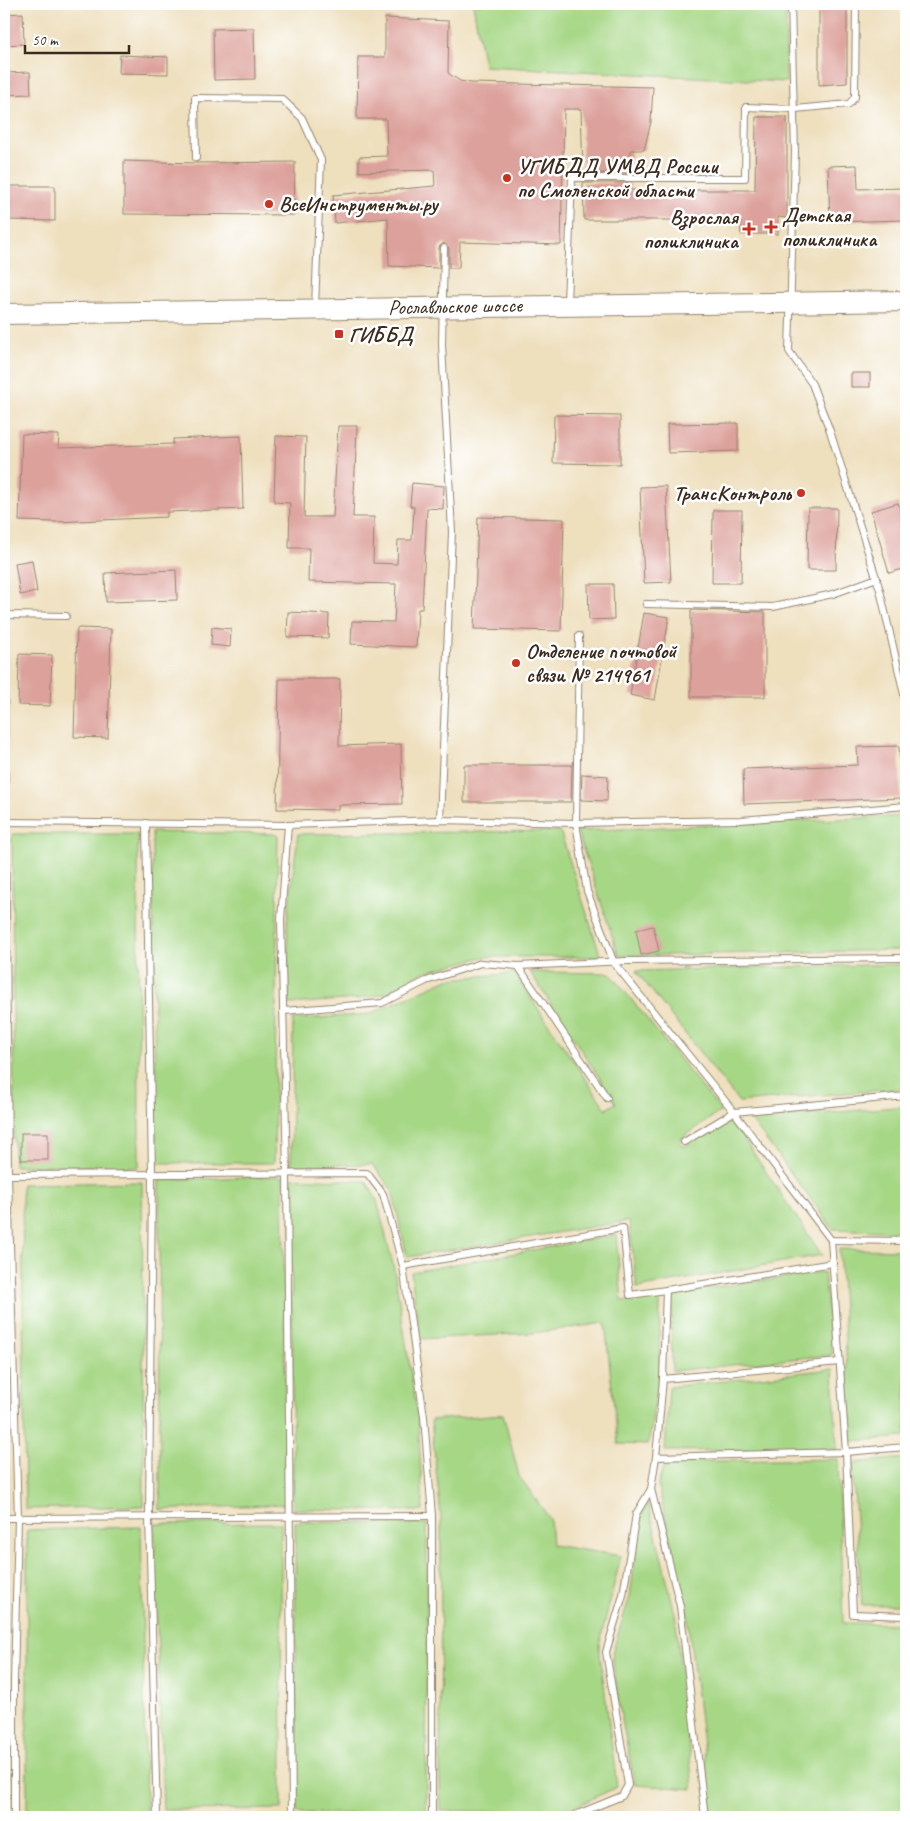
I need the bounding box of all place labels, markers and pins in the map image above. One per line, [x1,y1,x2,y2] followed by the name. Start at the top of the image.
[517,153,719,203] place label: УГИБДД УМВД России по Смоленской области
[501,172,513,184] marker: УГИБДД УМВД России по Смоленской области
[279,191,439,218] place label: ВсеИнструменты.ру
[263,198,275,210] marker: ВсеИнструменты.ру
[782,202,878,252] place label: Детская поликлиника
[644,204,740,254] place label: Взрослая поликлиника
[764,220,778,234] marker: Детская поликлиника
[742,222,756,236] marker: Взрослая поликлиника
[349,321,415,347] place label: ГИББД
[333,328,345,340] marker: ГИББД
[674,480,792,506] place label: ТрансКонтроль
[795,487,807,499] marker: ТрансКонтроль
[526,638,678,688] place label: Отделение почтовой связи № 214961
[510,657,522,669] marker: Отделение почтовой связи № 214961

